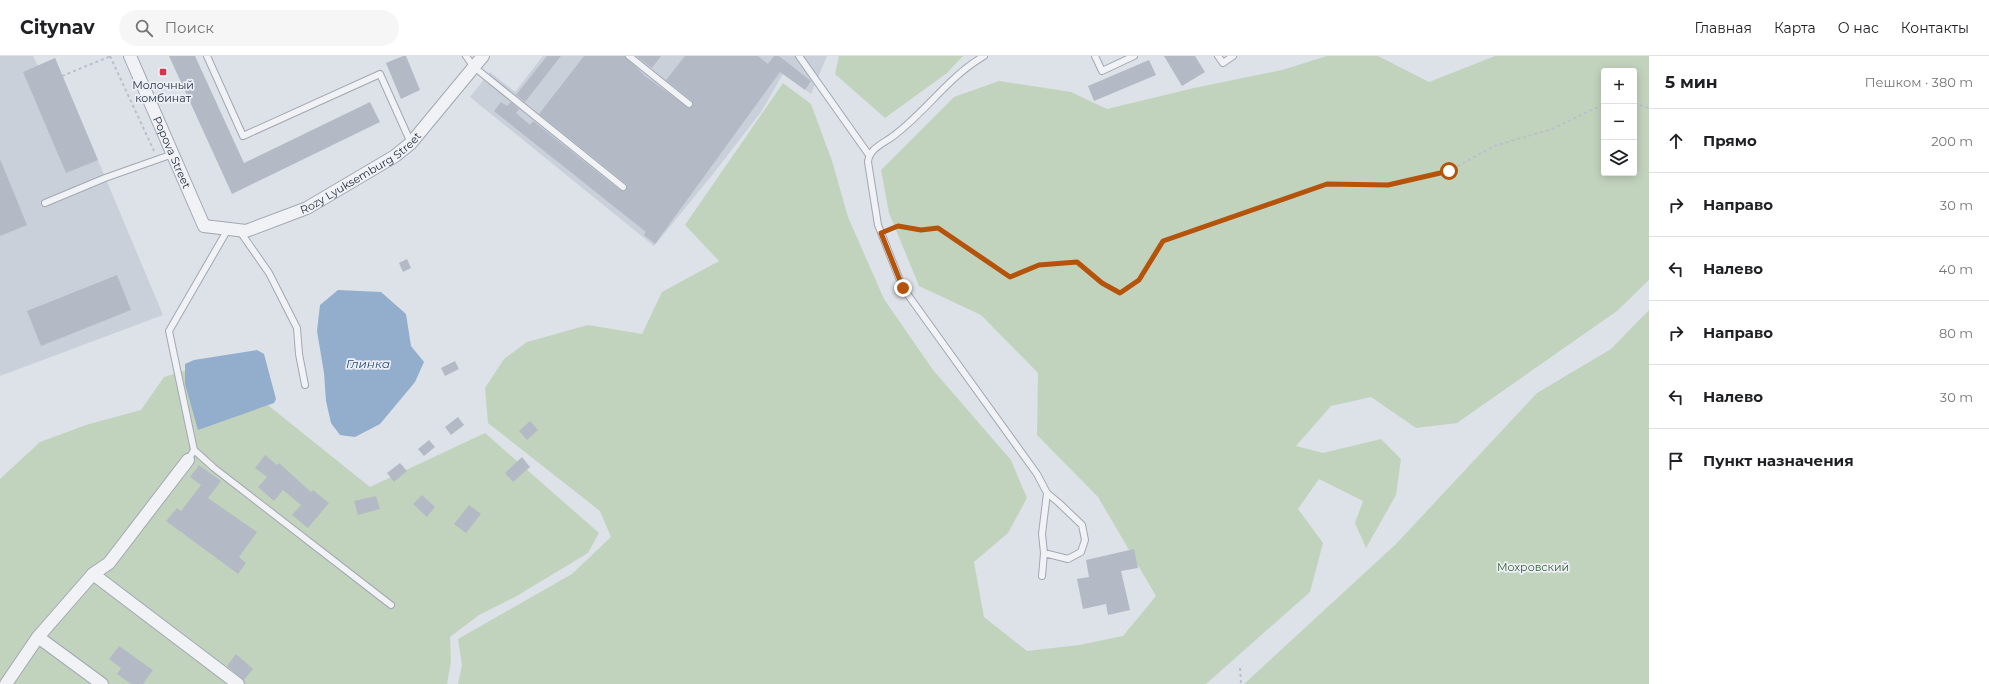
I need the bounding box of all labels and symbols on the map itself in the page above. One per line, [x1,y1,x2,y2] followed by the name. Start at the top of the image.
[158,67,168,77] marker: Молочный комбинат
[132,78,194,105] place label: Молочный комбинат
[150,114,194,191] street label: Popova Street
[298,129,425,217] street label: Rozy Lyuksemburg Street
[1440,162,1458,180] route start
[894,279,912,297] route end
[346,356,390,371] water label: Глинка
[1497,560,1569,574] park label: Мохровский

